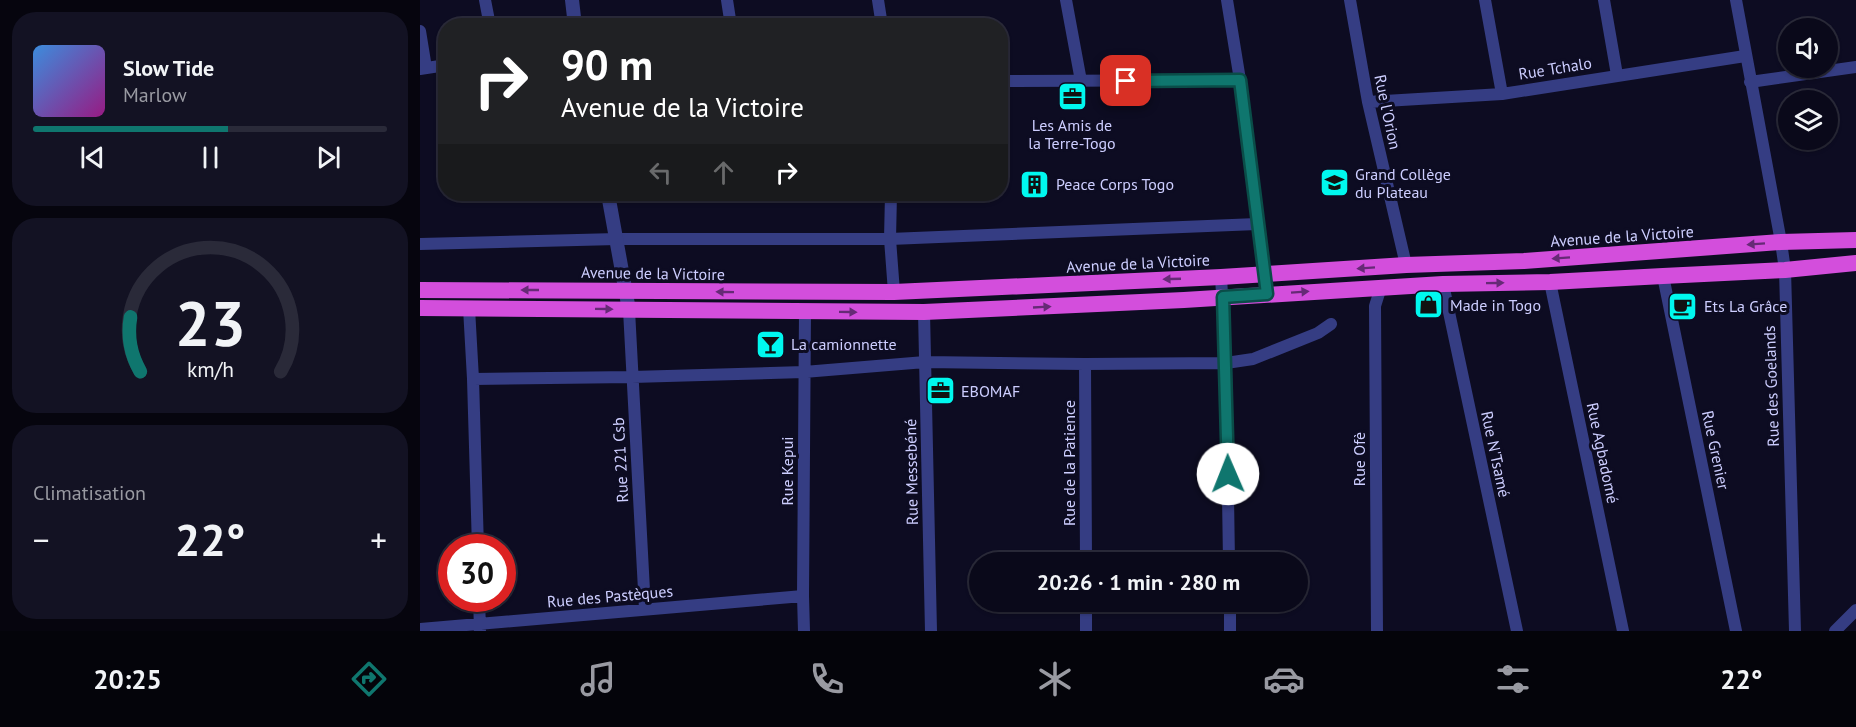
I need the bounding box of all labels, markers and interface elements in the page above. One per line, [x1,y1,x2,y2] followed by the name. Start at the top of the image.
[1778,18,1838,150] map controls
[1778,18,1838,78] button: sound
[561,37,653,92] text: 90 m
[462,42,540,120] icon: right
[1517,52,1593,84] street label: Rue Tchalo
[123,54,214,82] text: Slow Tide
[1100,55,1151,106] pin
[1109,64,1142,97] icon: arrive
[1370,73,1406,151] street label: Rue l'Orion
[1056,81,1088,113] office icon: Les Amis de la Terre-Togo
[123,82,187,108] text: Marlow
[561,90,804,124] text: Avenue de la Victoire
[1778,90,1838,150] button: layers
[1028,115,1116,153] place label: Les Amis de la Terre-Togo
[76,141,109,174] icon: previous
[194,141,227,174] icon: pause
[312,141,345,174] icon: next
[644,156,677,189] icon: left
[707,156,740,189] icon: ahead
[770,156,803,189] icon: right
[1355,164,1451,202] place label: Grand Collège du Plateau
[1318,167,1350,199] school or university icon: Grand Collège du Plateau
[1019,168,1051,200] building icon: Peace Corps Togo
[1056,174,1174,194] place label: Peace Corps Togo
[1550,221,1694,251] street label: Avenue de la Victoire
[1746,239,1765,249] one-way arrow
[1066,249,1210,277] street label: Avenue de la Victoire
[1552,254,1571,263] one-way arrow
[581,262,725,284] street label: Avenue de la Victoire
[1357,263,1376,272] one-way arrow
[1162,275,1181,284] one-way arrow
[1485,278,1504,288] one-way arrow
[175,283,245,364] text: 23
[521,285,540,295] one-way arrow
[716,287,735,297] one-way arrow
[1291,287,1310,297] one-way arrow
[1413,289,1445,321] shop icon: Made in Togo
[1667,290,1699,322] cafe icon: Ets La Grâce
[1450,295,1541,315] place label: Made in Togo
[1704,296,1787,316] place label: Ets La Grâce
[1033,302,1052,311] one-way arrow
[595,304,614,314] one-way arrow
[838,307,857,317] one-way arrow
[1759,325,1783,447] street label: Rue des Goelands
[754,328,786,360] bar icon: La camionnette
[791,334,897,354] place label: La camionnette
[186,356,233,384] text: km/h
[924,375,956,407] office icon: EBOMAF
[961,381,1020,401] place label: EBOMAF
[1059,400,1079,526] street label: Rue de la Patience
[1583,401,1623,505] street label: Rue Agbadomé
[1477,409,1515,499] street label: Rue N'Tsamé
[1698,409,1734,492] street label: Rue Grenier
[608,417,632,503] street label: Rue 221 Csb
[900,419,922,525] street label: Rue Messebéné
[1349,432,1369,486] street label: Rue Ofè
[777,436,797,506] street label: Rue Kepui
[1196,442,1260,506] position arrow
[33,480,146,506] text: Climatisation
[175,510,245,568] text: 22°
[33,518,50,561] text: −
[370,518,387,561] text: +
[438,534,516,612] speed limit sign: 30
[1037,568,1240,596] text: 20:26 · 1 min · 280 m
[546,581,674,611] street label: Rue des Pastèques
[348,658,390,700] icon: directions
[577,658,619,700] icon: music
[806,658,848,700] icon: phone
[1034,658,1076,700] icon: climate
[1263,658,1305,700] icon: car
[1492,658,1534,700] icon: filters
[93,662,162,696] text: 20:25
[1720,662,1763,696] text: 22°

